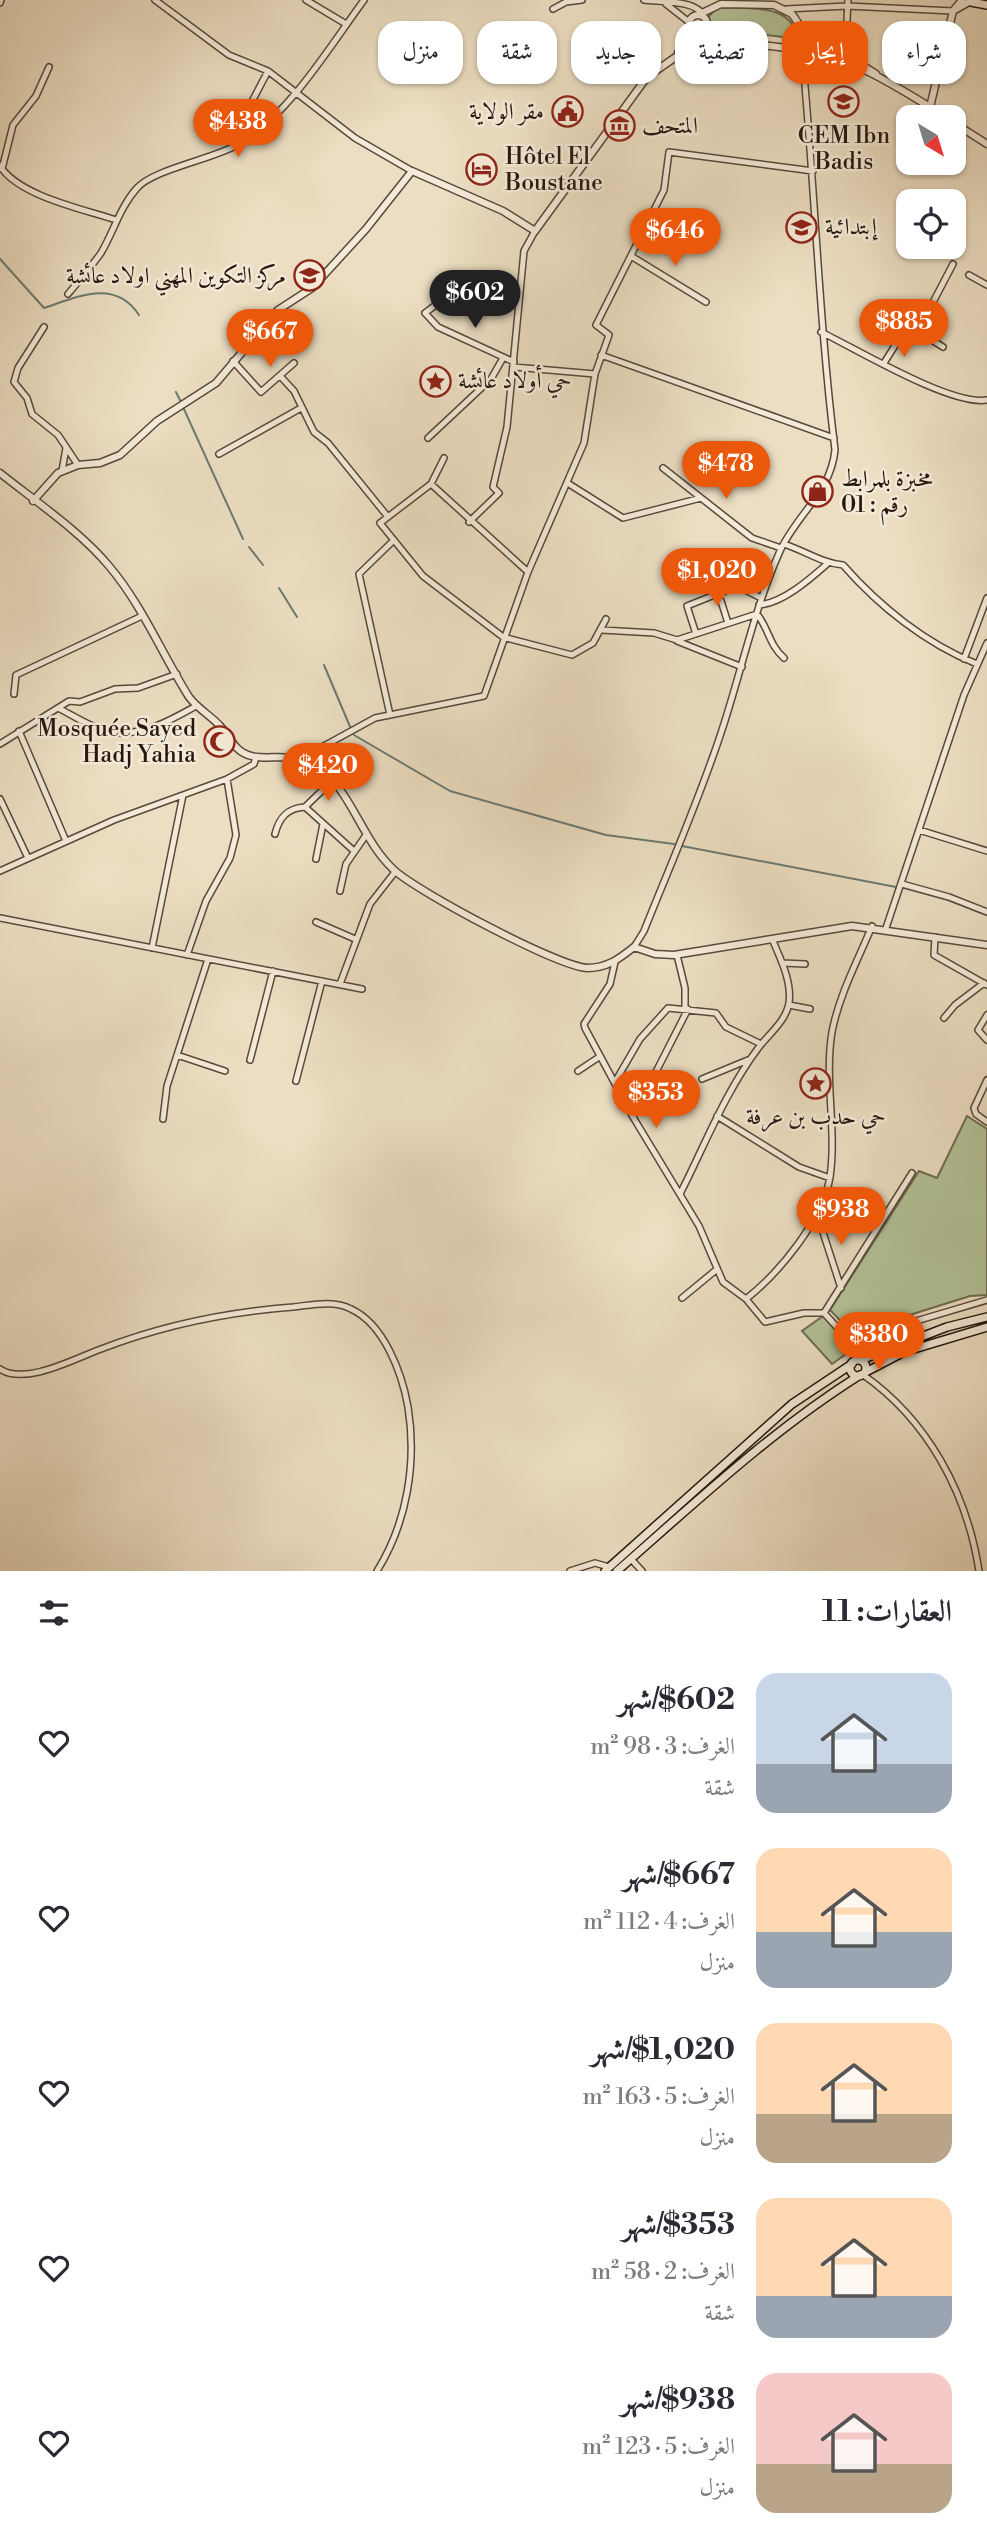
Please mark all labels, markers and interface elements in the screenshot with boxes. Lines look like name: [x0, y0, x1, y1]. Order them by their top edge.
chip: منزل: [378, 21, 463, 84]
chip: شقة: [477, 21, 557, 84]
chip: جديد: [571, 21, 661, 84]
chip: تصفية: [675, 21, 768, 84]
chip: إيجار: [782, 21, 868, 84]
chip: شراء: [882, 21, 966, 84]
school or university icon: CEM Ibn Badis: [827, 85, 861, 119]
public building icon: مقر الولاية: [550, 95, 584, 129]
place label: مقر الولاية: [469, 98, 544, 126]
pin: $438: [197, 100, 279, 159]
north arrow: [896, 105, 966, 175]
map controls: [896, 105, 966, 259]
text: $438: [209, 108, 267, 136]
museum icon: المتحف: [602, 109, 636, 143]
place label: المتحف: [642, 112, 698, 140]
place label: CEM Ibn Badis: [798, 122, 890, 176]
place label: Hôtel El Boustane: [504, 143, 603, 197]
hotel icon: Hôtel El Boustane: [465, 153, 499, 187]
button: locate: [896, 189, 966, 259]
pin: $646: [634, 208, 716, 268]
school or university icon: إبتدائية: [785, 210, 819, 244]
place label: إبتدائية: [825, 213, 879, 241]
text: $646: [646, 217, 704, 245]
school or university icon: مركز التكوين المهني اولاد عائشة: [292, 259, 326, 293]
place label: مركز التكوين المهني اولاد عائشة: [66, 262, 286, 296]
pin: $602: [434, 270, 516, 330]
text: $602: [446, 279, 504, 307]
pin: $885: [863, 300, 945, 359]
text: $885: [875, 308, 933, 336]
pin: $667: [229, 310, 311, 369]
text: $667: [242, 318, 298, 346]
place icon: حي أولاد عائشة: [418, 364, 452, 398]
place label: حي أولاد عائشة: [458, 364, 572, 399]
pin: $478: [685, 442, 767, 501]
text: $478: [698, 450, 754, 478]
place label: مخبزة بلمرابط رقم : 01: [841, 465, 933, 526]
shop icon: مخبزة بلمرابط رقم : 01: [801, 475, 835, 509]
pin: $1,020: [660, 548, 774, 608]
text: $1,020: [677, 557, 757, 585]
place label: Mosquée Sayed Hadj Yahia: [37, 715, 196, 769]
mosque icon: Mosquée Sayed Hadj Yahia: [202, 725, 236, 759]
pin: $420: [287, 744, 369, 803]
text: $420: [298, 752, 358, 780]
place icon: حي حدب بن عرفة: [799, 1066, 833, 1100]
pin: $353: [615, 1070, 697, 1130]
text: $353: [628, 1079, 684, 1107]
place label: حي حدب بن عرفة: [746, 1103, 886, 1135]
pin: $938: [800, 1188, 882, 1247]
text: $938: [813, 1196, 869, 1224]
pin: $380: [838, 1312, 920, 1372]
text: $380: [850, 1321, 908, 1349]
text: العقارات: 11: [822, 1593, 952, 1631]
icon: filters: [35, 1594, 73, 1632]
text: $602/شهر: [618, 1681, 735, 1719]
icon: home: [812, 1701, 896, 1785]
icon: heart: [35, 1724, 73, 1762]
text: الغرف: 3 · 98 m²: [590, 1733, 735, 1761]
text: شقة: [705, 1774, 735, 1802]
text: $667/شهر: [623, 1856, 735, 1894]
icon: home: [812, 1876, 896, 1960]
icon: heart: [35, 1899, 73, 1937]
text: الغرف: 4 · 112 m²: [583, 1908, 735, 1936]
text: منزل: [700, 1949, 735, 1977]
text: $1,020/شهر: [591, 2031, 735, 2069]
icon: home: [812, 2051, 896, 2135]
icon: heart: [35, 2074, 73, 2112]
text: الغرف: 5 · 163 m²: [582, 2083, 735, 2111]
text: منزل: [700, 2124, 735, 2152]
text: $353/شهر: [622, 2206, 735, 2244]
icon: home: [812, 2226, 896, 2310]
icon: heart: [35, 2249, 73, 2287]
text: الغرف: 2 · 58 m²: [591, 2258, 735, 2286]
text: شقة: [705, 2299, 735, 2327]
text: $938/شهر: [621, 2381, 735, 2419]
icon: home: [812, 2401, 896, 2485]
icon: heart: [35, 2424, 73, 2462]
text: الغرف: 5 · 123 m²: [582, 2433, 735, 2461]
text: منزل: [700, 2474, 735, 2502]

